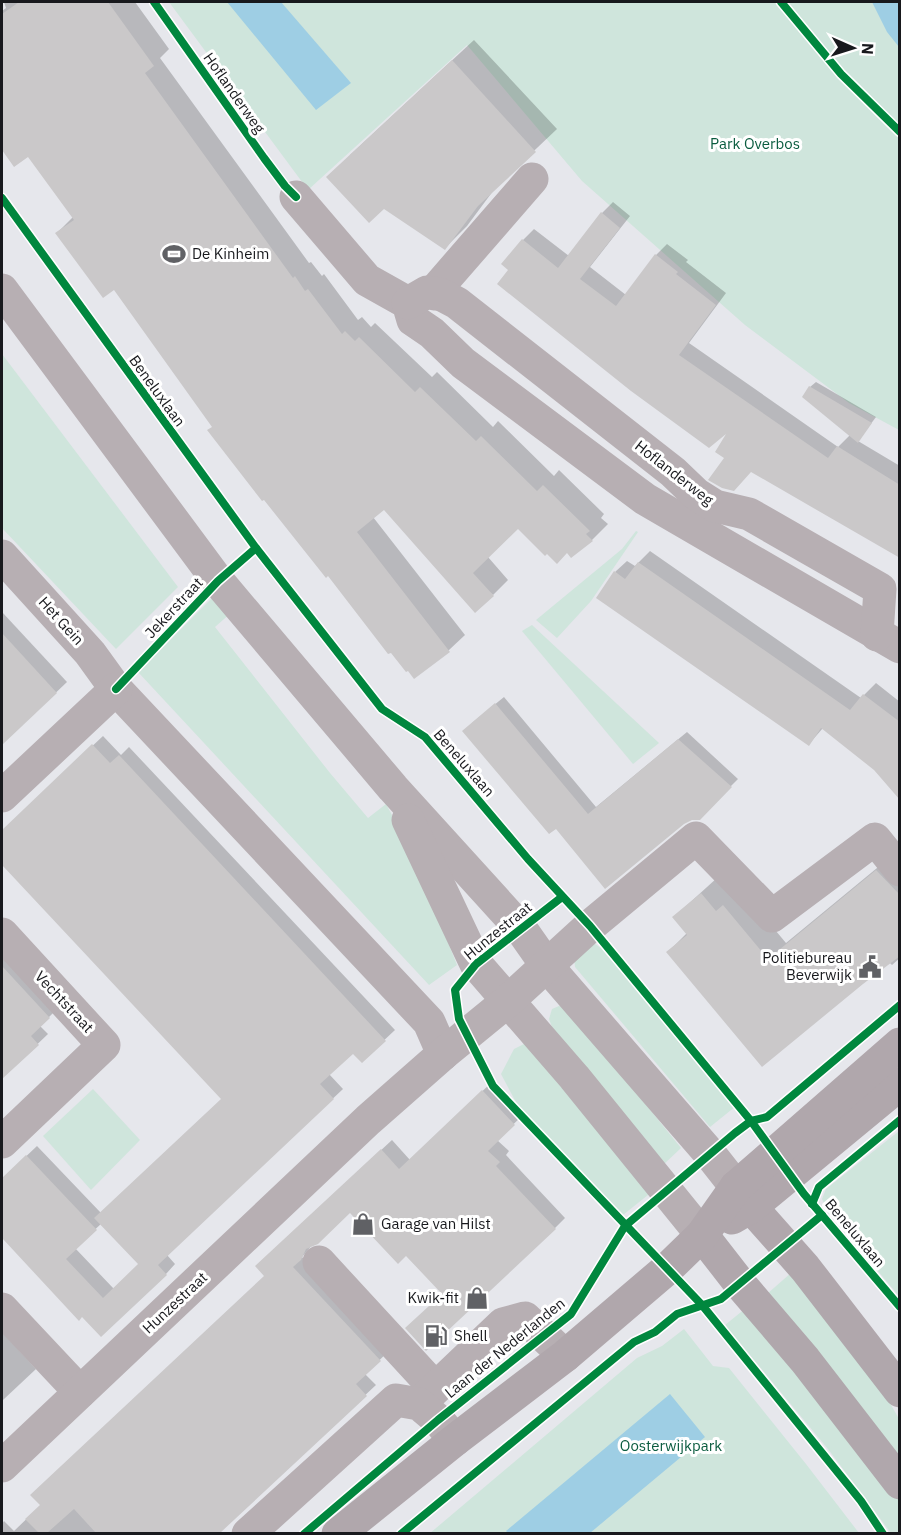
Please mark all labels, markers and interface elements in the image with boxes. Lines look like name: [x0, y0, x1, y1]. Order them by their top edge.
north arrow: [823, 18, 883, 78]
text: N: [858, 42, 878, 55]
street label: Hoflanderweg: [200, 49, 269, 137]
park label: Park Overbos: [710, 134, 800, 153]
sports icon: De Kinheim: [161, 241, 187, 267]
place label: De Kinheim: [192, 244, 269, 263]
street label: Beneluxlaan: [125, 351, 190, 430]
street label: Hoflanderweg: [631, 436, 717, 509]
street label: Jekerstraat: [141, 573, 207, 642]
street label: Het Gein: [35, 593, 88, 649]
street label: Beneluxlaan: [430, 725, 499, 800]
street label: Hunzestraat: [460, 897, 535, 964]
place label: Politiebureau Beverwijk: [762, 948, 852, 984]
public building icon: Politiebureau Beverwijk: [857, 954, 883, 980]
street label: Vechtstraat: [31, 967, 98, 1036]
street label: Beneluxlaan: [821, 1195, 890, 1271]
shop icon: Garage van Hilst: [350, 1211, 376, 1237]
place label: Garage van Hilst: [381, 1214, 491, 1233]
street label: Hunzestraat: [138, 1268, 211, 1338]
shop icon: Kwik-fit: [464, 1285, 490, 1311]
place label: Kwik-fit: [407, 1288, 459, 1307]
street label: Laan der Nederlanden: [441, 1293, 569, 1402]
fuel station icon: Shell: [423, 1323, 449, 1349]
place label: Shell: [454, 1326, 488, 1345]
park label: Oosterwijkpark: [620, 1436, 722, 1455]

